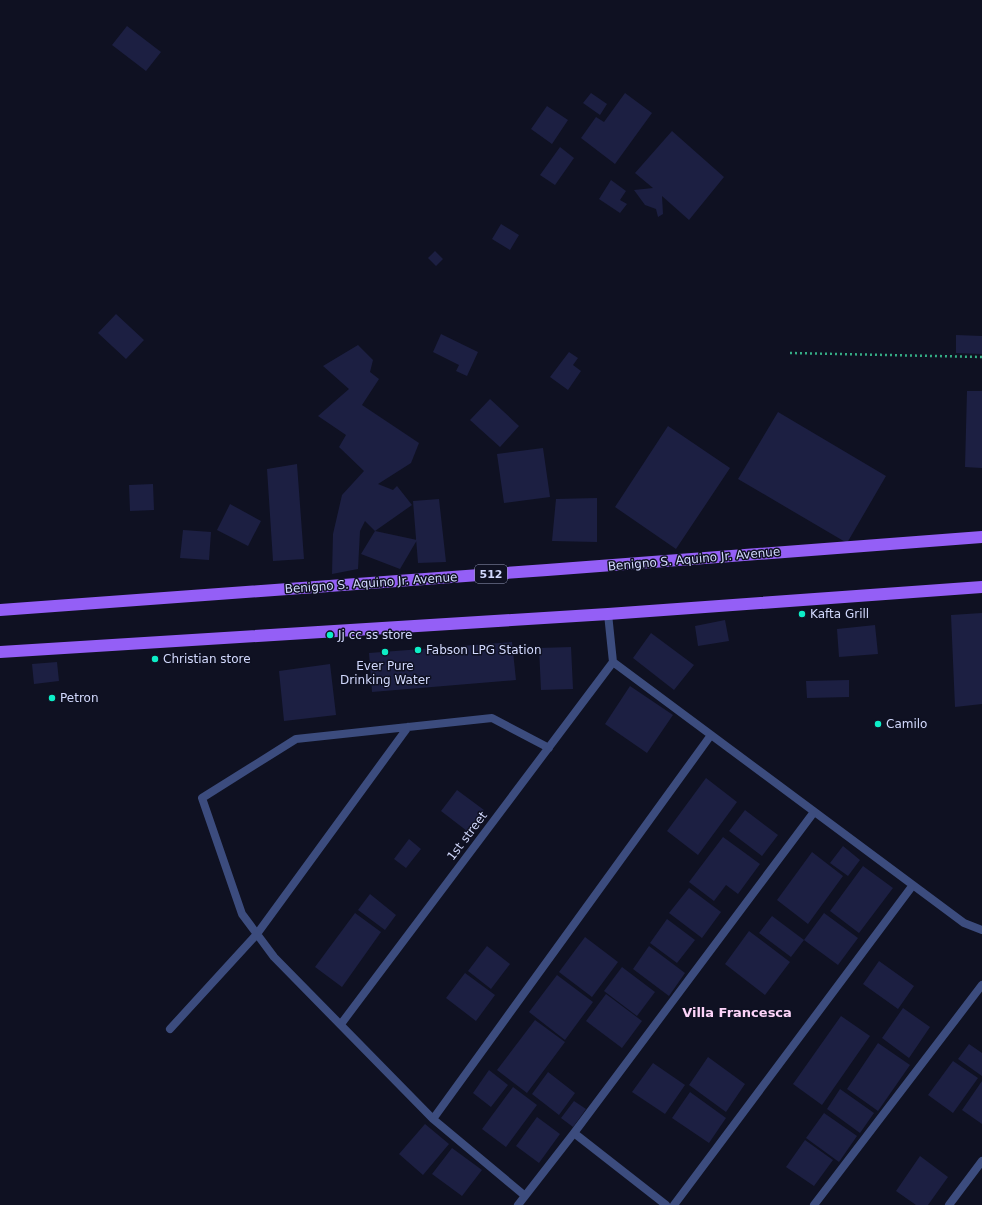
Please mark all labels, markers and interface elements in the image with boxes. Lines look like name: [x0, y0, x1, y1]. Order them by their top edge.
street label: Benigno S. Aquino Jr. Avenue: [607, 544, 781, 574]
road number: 512: [475, 565, 507, 583]
street label: Benigno S. Aquino Jr. Avenue: [284, 570, 458, 596]
place label: Kafta Grill: [810, 607, 869, 621]
marker: Kafta Grill: [797, 609, 807, 619]
place label: Jj cc ss store: [337, 628, 412, 642]
marker: Jj cc ss store: [325, 630, 335, 640]
place label: Fabson LPG Station: [426, 643, 541, 657]
marker: Fabson LPG Station: [413, 645, 423, 655]
marker: Ever Pure Drinking Water: [380, 647, 390, 657]
place label: Christian store: [163, 652, 251, 666]
marker: Christian store: [150, 654, 160, 664]
place label: Ever Pure Drinking Water: [340, 659, 430, 687]
place label: Petron: [60, 691, 99, 705]
marker: Petron: [47, 693, 57, 703]
place label: Camilo: [886, 717, 927, 731]
marker: Camilo: [873, 719, 883, 729]
street label: 1st street: [444, 809, 490, 863]
district label: Villa Francesca: [682, 1005, 792, 1020]

